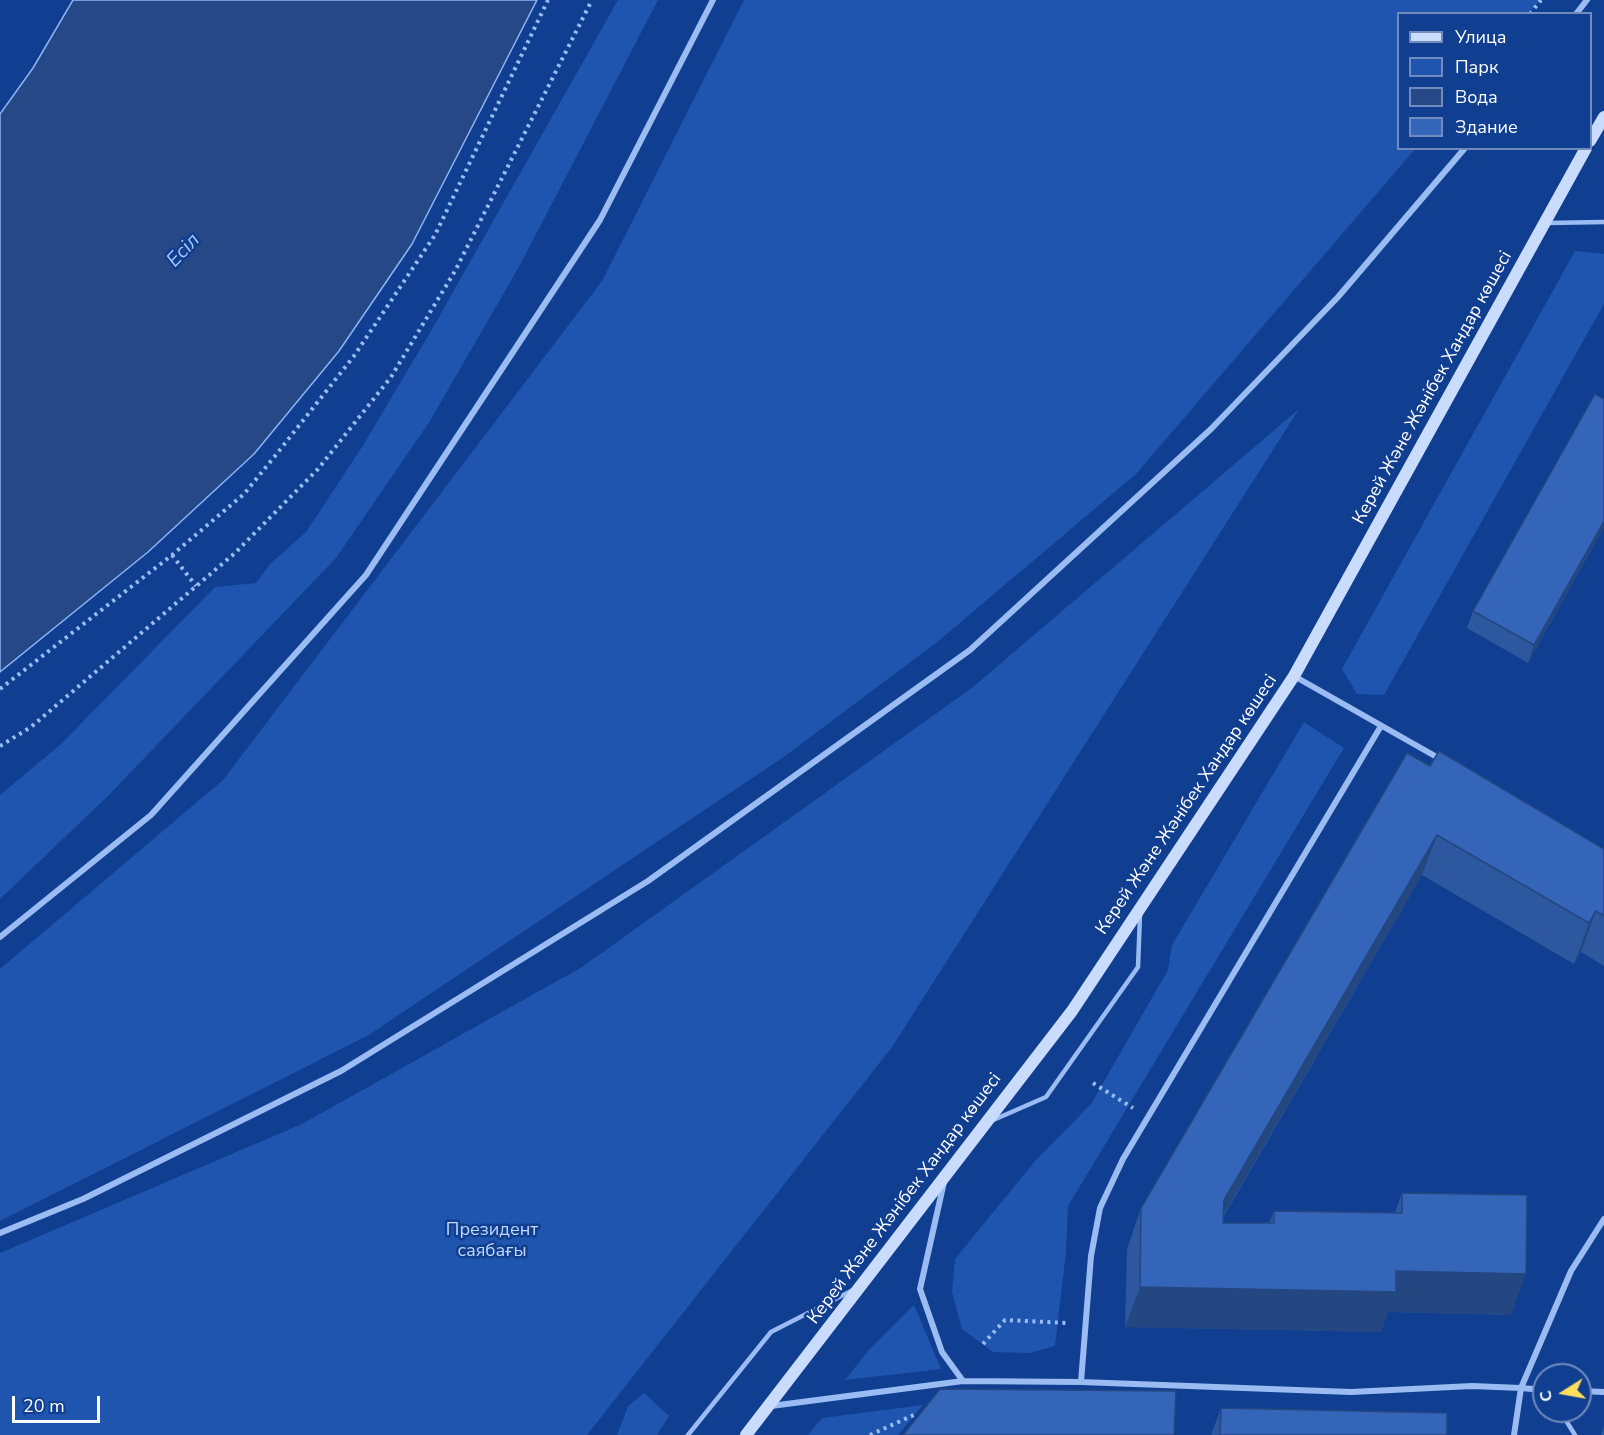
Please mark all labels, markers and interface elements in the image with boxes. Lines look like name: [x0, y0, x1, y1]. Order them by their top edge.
legend: [1397, 12, 1592, 150]
text: Улица: [1455, 25, 1506, 49]
text: Парк: [1455, 55, 1498, 79]
text: Вода: [1455, 85, 1498, 109]
text: Здание: [1455, 115, 1518, 139]
water label: Есіл: [162, 229, 206, 273]
street label: Керей Және Жәнібек Хандар көшесі: [1349, 248, 1517, 528]
street label: Керей Және Жәнібек Хандар көшесі: [1092, 671, 1282, 939]
street label: Керей Және Жәнібек Хандар көшесі: [803, 1069, 1007, 1329]
park label: Президент саябағы: [446, 1220, 538, 1262]
north arrow: [1532, 1363, 1592, 1423]
scale bar: [15, 1384, 104, 1422]
text: С: [1534, 1389, 1558, 1403]
text: 20 m: [23, 1394, 65, 1418]

